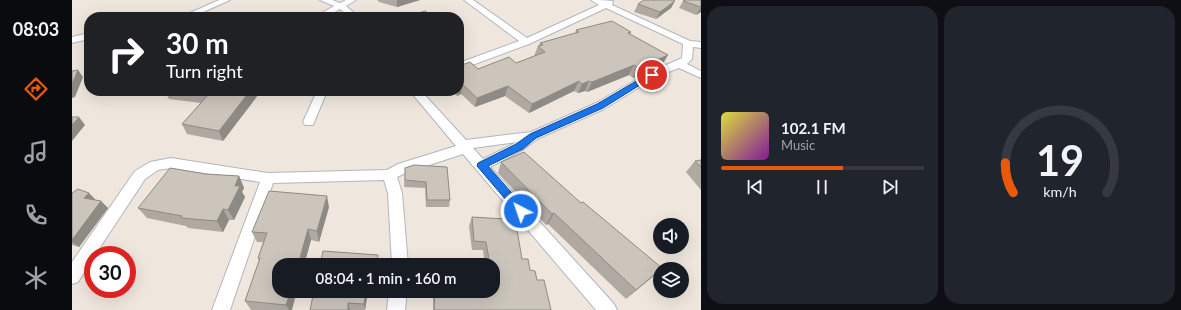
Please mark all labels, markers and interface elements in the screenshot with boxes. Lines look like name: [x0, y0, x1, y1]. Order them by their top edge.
text: 08:03: [13, 18, 59, 40]
text: 30 m: [166, 26, 229, 60]
icon: right: [100, 28, 152, 80]
pin: [635, 58, 669, 92]
text: Turn right: [166, 60, 243, 82]
icon: arrive: [641, 64, 663, 86]
icon: directions: [22, 75, 50, 103]
text: 102.1 FM: [781, 119, 846, 137]
text: 19: [1035, 135, 1084, 185]
text: Music: [781, 137, 815, 153]
icon: music: [22, 138, 50, 166]
icon: previous: [744, 176, 766, 198]
icon: pause: [811, 176, 833, 198]
icon: next: [879, 176, 901, 198]
text: km/h: [1043, 183, 1076, 200]
position arrow: [500, 190, 542, 232]
icon: phone: [22, 201, 50, 229]
map controls: [653, 218, 689, 298]
button: sound: [653, 218, 689, 254]
speed limit sign: 30: [84, 246, 136, 298]
button: layers: [653, 262, 689, 298]
icon: climate: [22, 264, 50, 292]
text: 08:04 · 1 min · 160 m: [316, 269, 456, 287]

